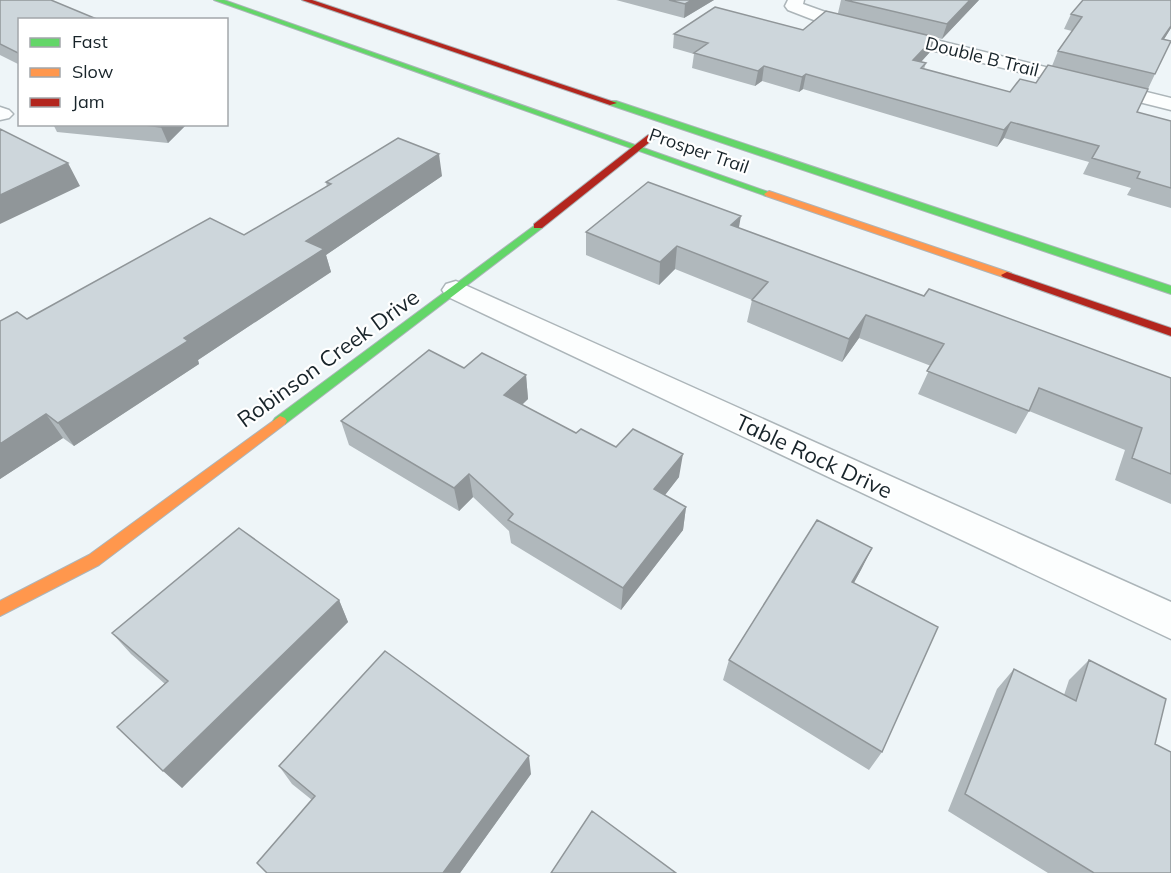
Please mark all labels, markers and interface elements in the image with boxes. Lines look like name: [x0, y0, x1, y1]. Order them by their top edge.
legend: [18, 18, 228, 126]
text: Fast: [72, 30, 108, 53]
street label: Double B Trail: [923, 31, 1041, 82]
text: Slow: [72, 60, 114, 83]
text: Jam: [72, 90, 105, 113]
street label: Prosper Trail: [646, 123, 752, 178]
street label: Robinson Creek Drive: [232, 283, 424, 433]
street label: Table Rock Drive: [731, 407, 897, 505]

